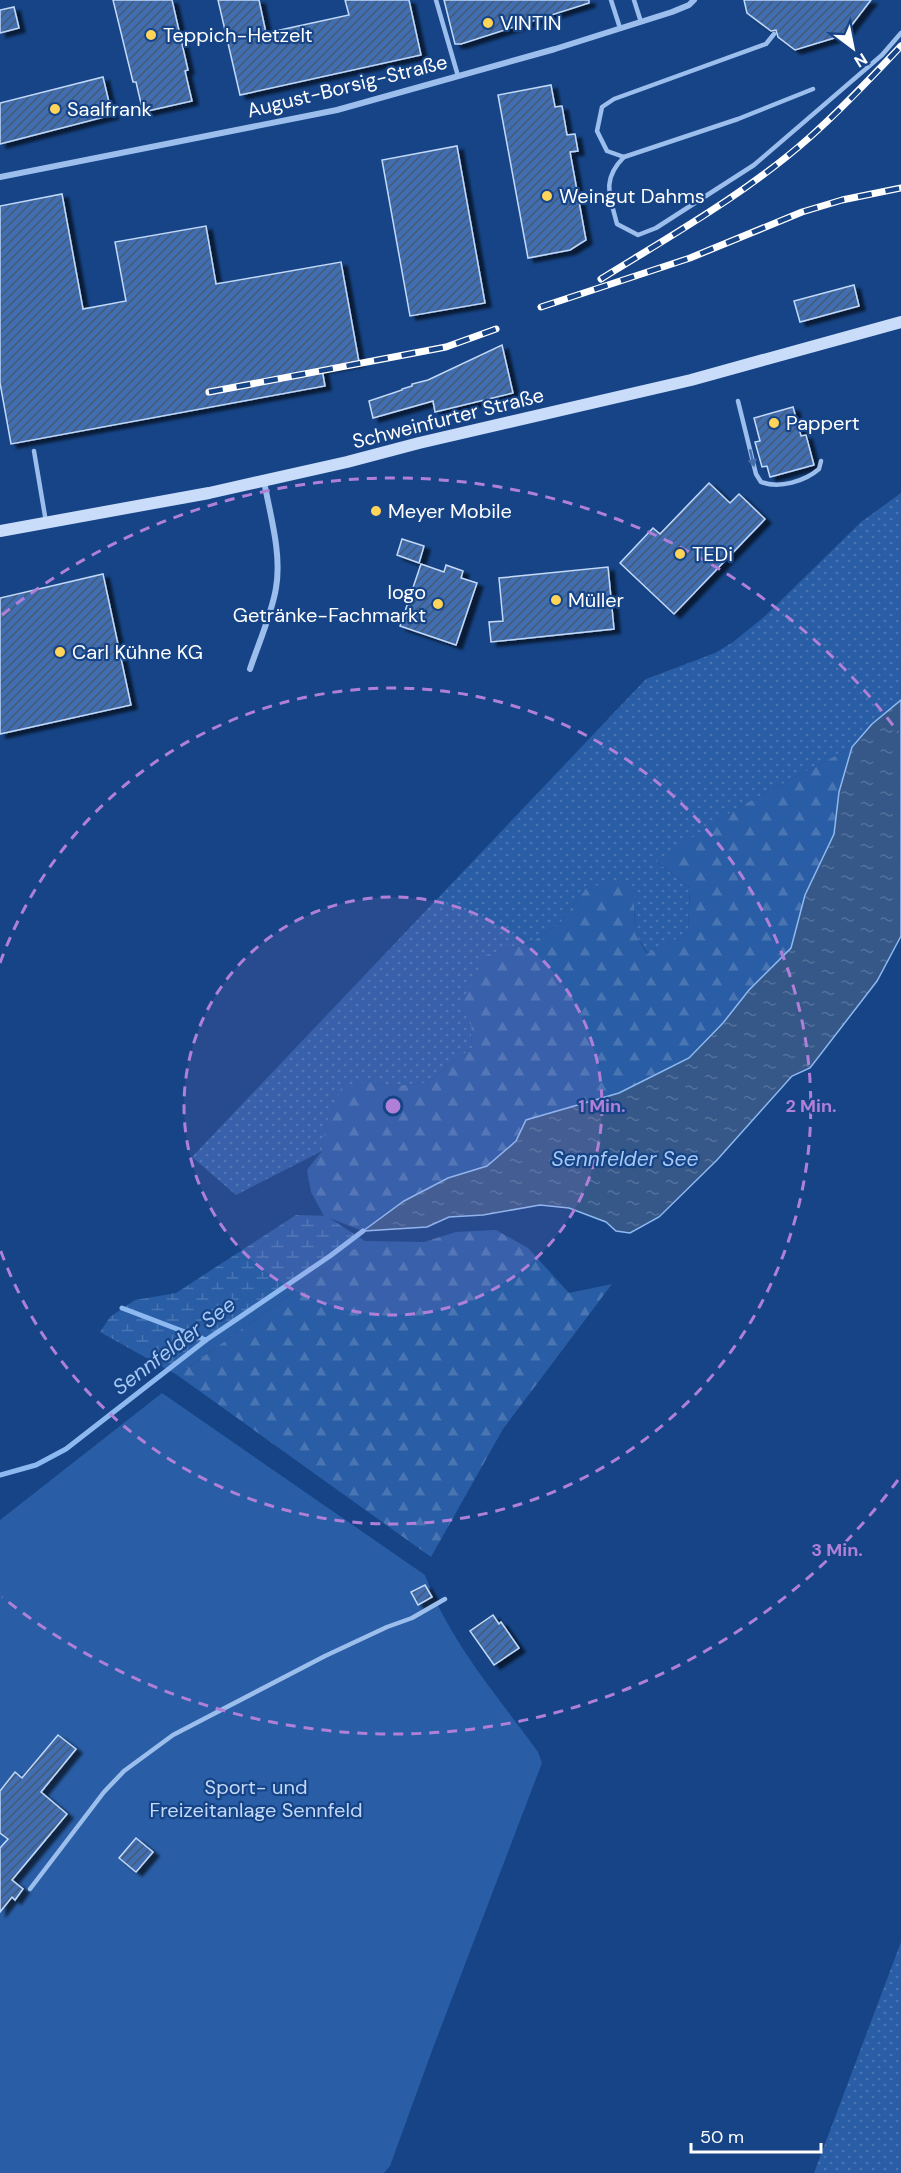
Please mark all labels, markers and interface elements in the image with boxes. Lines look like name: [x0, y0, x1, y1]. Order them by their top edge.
place label: VINTIN: [500, 10, 562, 36]
marker: VINTIN: [481, 16, 495, 30]
north arrow: [823, 18, 883, 78]
place label: Teppich-Hetzelt: [163, 22, 313, 48]
marker: Teppich-Hetzelt: [144, 28, 158, 42]
text: N: [850, 48, 871, 72]
street label: August-Borsig-Straße: [244, 49, 450, 123]
place label: Saalfrank: [67, 96, 151, 122]
marker: Saalfrank: [48, 102, 62, 116]
place label: Weingut Dahms: [559, 183, 705, 209]
marker: Weingut Dahms: [540, 189, 554, 203]
street label: Schweinfurter Straße: [350, 382, 546, 454]
place label: Pappert: [786, 410, 860, 436]
marker: Pappert: [767, 416, 781, 430]
one-way arrow: [748, 449, 757, 468]
place label: Meyer Mobile: [388, 498, 512, 524]
marker: Meyer Mobile: [369, 504, 383, 518]
place label: TEDi: [692, 541, 733, 567]
marker: TEDi: [673, 547, 687, 561]
place label: logo Getränke-Fachmarkt: [233, 579, 426, 628]
place label: Müller: [568, 587, 624, 613]
marker: Müller: [549, 593, 563, 607]
marker: logo Getränke-Fachmarkt: [431, 597, 445, 611]
place label: Carl Kühne KG: [72, 639, 203, 665]
marker: Carl Kühne KG: [53, 645, 67, 659]
text: 1 Min.: [578, 1094, 626, 1118]
text: 2 Min.: [785, 1094, 837, 1118]
centre of rings: [383, 1096, 403, 1116]
water label: Sennfelder See: [551, 1145, 699, 1173]
water label: Sennfelder See: [107, 1291, 241, 1401]
text: 3 Min.: [811, 1538, 863, 1562]
park label: Sport- und Freizeitanlage Sennfeld: [150, 1774, 362, 1823]
scale bar: [691, 2116, 822, 2154]
text: 50 m: [700, 2125, 744, 2149]

